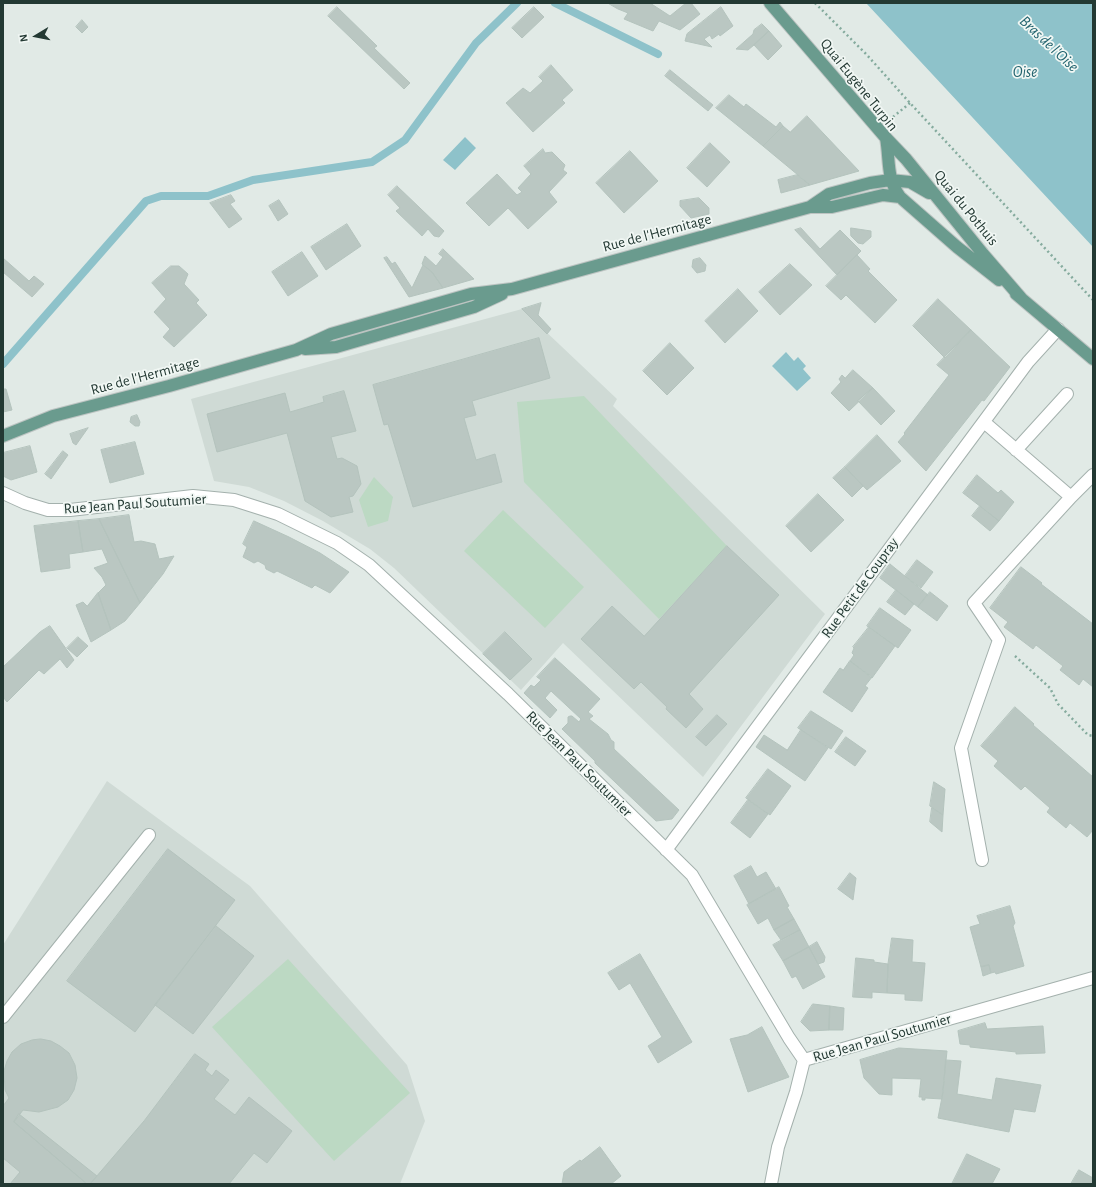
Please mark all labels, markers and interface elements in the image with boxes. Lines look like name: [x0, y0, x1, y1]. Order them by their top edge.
water label: Bras de l'Oise: [1015, 12, 1083, 76]
north arrow: [16, 16, 56, 56]
text: N: [18, 33, 30, 43]
street label: Quai Eugène Turpin: [816, 35, 902, 135]
water label: Oise: [1013, 62, 1037, 82]
street label: Quai du Pothuis: [930, 167, 1002, 249]
street label: Rue de l'Hermitage: [601, 210, 713, 256]
street label: Rue de l'Hermitage: [89, 353, 201, 399]
street label: Rue Jean Paul Soutumier: [63, 490, 207, 518]
street label: Rue Petit de Coupray: [818, 534, 902, 642]
street label: Rue Jean Paul Soutumier: [522, 707, 636, 821]
street label: Rue Jean Paul Soutumier: [811, 1010, 953, 1066]

